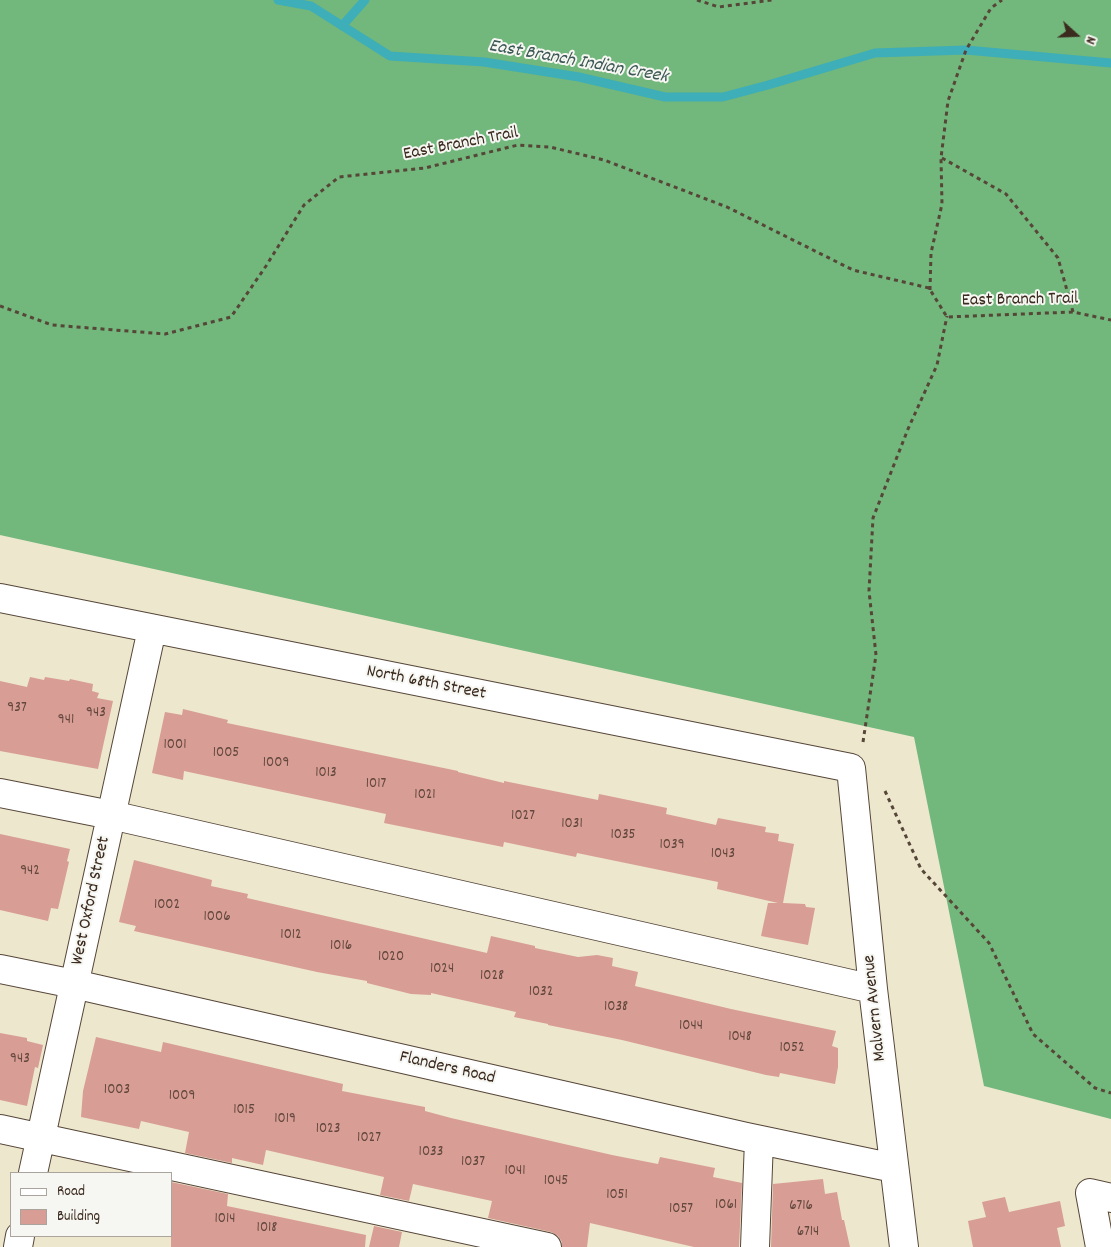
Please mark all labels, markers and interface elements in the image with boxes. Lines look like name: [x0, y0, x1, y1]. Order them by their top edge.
north arrow: [1051, 10, 1101, 60]
text: N: [1080, 33, 1101, 47]
water label: East Branch Indian Creek: [487, 36, 669, 90]
street label: East Branch Trail: [402, 123, 520, 167]
street label: East Branch Trail: [962, 289, 1078, 313]
street label: North 68th Street: [364, 662, 488, 706]
house number: 937: [7, 700, 27, 718]
house number: 943: [86, 705, 106, 723]
house number: 941: [58, 712, 74, 730]
house number: 1001: [164, 737, 186, 755]
house number: 1005: [213, 745, 239, 763]
house number: 1009: [263, 755, 289, 773]
house number: 1013: [315, 765, 337, 783]
house number: 1017: [366, 776, 386, 794]
house number: 1021: [414, 787, 436, 805]
house number: 1027: [511, 808, 535, 826]
house number: 1031: [561, 816, 583, 834]
house number: 1035: [610, 827, 636, 845]
street label: West Oxford Street: [68, 835, 116, 967]
house number: 1039: [660, 837, 684, 855]
house number: 1043: [711, 846, 735, 864]
house number: 942: [20, 863, 40, 881]
house number: 1002: [154, 897, 180, 915]
house number: 1006: [204, 909, 230, 927]
house number: 1012: [280, 927, 302, 945]
house number: 1016: [330, 938, 352, 956]
house number: 1020: [378, 949, 404, 967]
street label: Malvern Avenue: [860, 954, 892, 1062]
house number: 1024: [430, 961, 454, 979]
house number: 1028: [480, 968, 504, 986]
house number: 1032: [529, 984, 553, 1002]
house number: 1038: [604, 999, 628, 1017]
house number: 1044: [679, 1018, 703, 1036]
house number: 1048: [728, 1029, 752, 1047]
house number: 1052: [780, 1040, 804, 1058]
street label: Flanders Road: [397, 1048, 497, 1090]
house number: 943: [10, 1051, 30, 1069]
house number: 1003: [104, 1082, 130, 1100]
house number: 1009: [169, 1088, 195, 1106]
house number: 1015: [233, 1102, 255, 1120]
house number: 1019: [274, 1111, 296, 1129]
house number: 1023: [316, 1121, 340, 1139]
house number: 1027: [357, 1130, 381, 1148]
house number: 1033: [419, 1144, 443, 1162]
house number: 1037: [461, 1154, 485, 1172]
house number: 1041: [505, 1163, 525, 1181]
legend: [10, 1172, 172, 1237]
house number: 1045: [544, 1173, 568, 1191]
text: Road: [57, 1181, 85, 1203]
house number: 1051: [606, 1187, 628, 1205]
house number: 1061: [715, 1197, 737, 1215]
house number: 6716: [789, 1198, 813, 1216]
house number: 1057: [669, 1201, 693, 1219]
text: Building: [57, 1206, 100, 1228]
house number: 1014: [215, 1211, 235, 1229]
house number: 1018: [257, 1220, 277, 1238]
house number: 6714: [797, 1224, 819, 1242]

